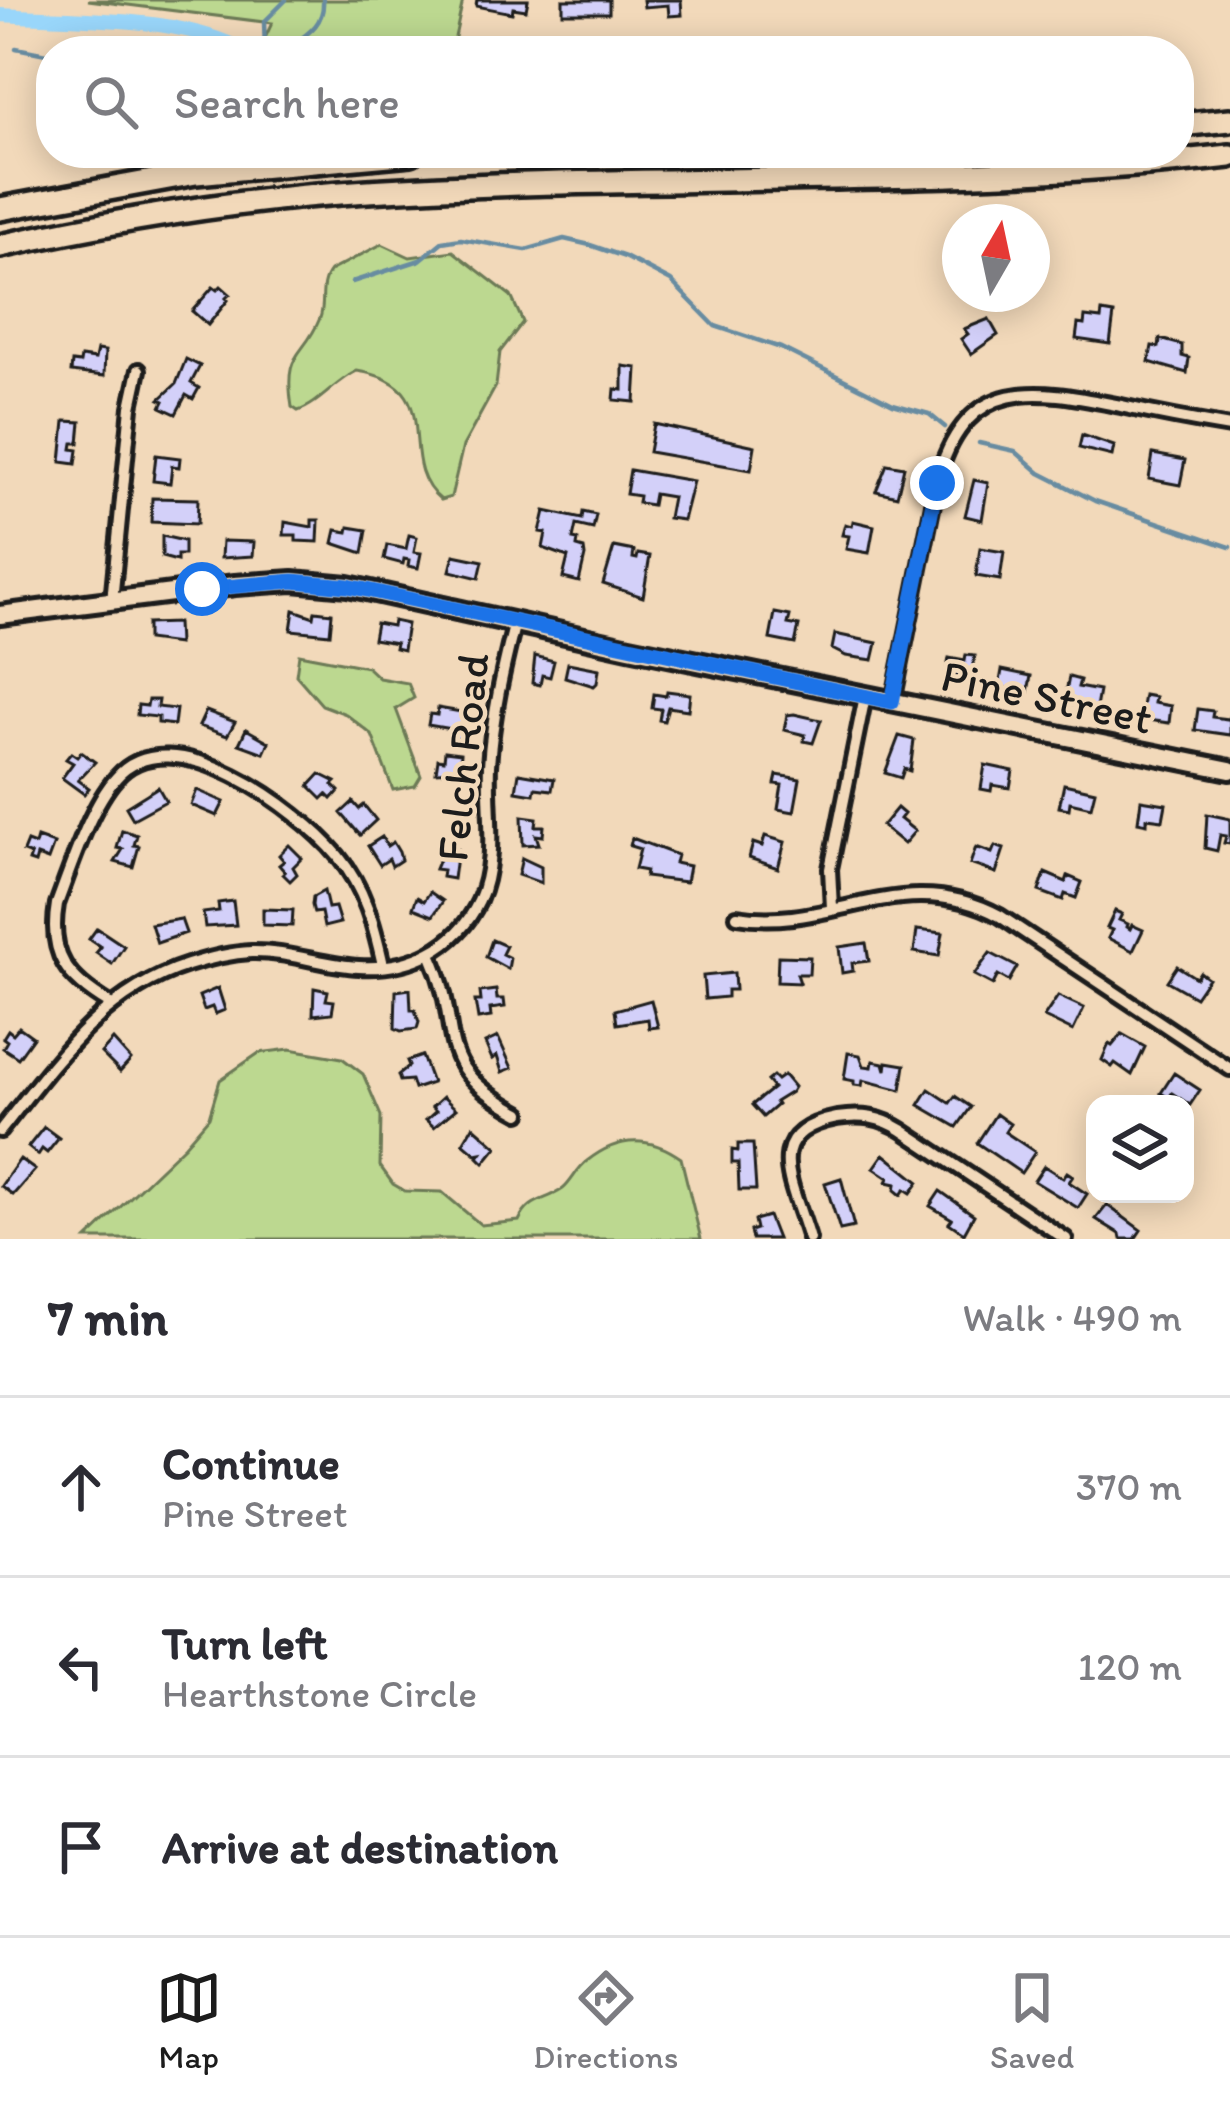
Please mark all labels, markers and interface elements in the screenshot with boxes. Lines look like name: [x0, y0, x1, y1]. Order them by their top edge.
search box: [36, 36, 1194, 168]
icon: search: [78, 69, 144, 135]
text: Search here: [174, 75, 400, 129]
north arrow: [942, 204, 1050, 312]
route end: [910, 456, 964, 510]
route start: [175, 562, 229, 616]
street label: Pine Street: [937, 647, 1157, 745]
street label: Felch Road: [424, 650, 500, 864]
map controls: [1086, 1095, 1194, 1203]
button: layers: [1086, 1095, 1194, 1203]
text: 7 min: [48, 1287, 168, 1348]
text: Walk · 490 m: [962, 1294, 1182, 1341]
text: Continue: [162, 1436, 340, 1490]
icon: ahead: [48, 1454, 114, 1520]
text: 370 m: [1076, 1463, 1182, 1510]
text: Pine Street: [162, 1490, 348, 1537]
text: Turn left: [162, 1616, 328, 1670]
icon: left: [48, 1634, 114, 1700]
text: 120 m: [1078, 1643, 1182, 1690]
text: Hearthstone Circle: [162, 1670, 477, 1717]
icon: arrive: [48, 1814, 114, 1880]
text: Arrive at destination: [162, 1820, 558, 1874]
tab: Map: [156, 1965, 222, 2076]
tab: Directions: [533, 1965, 678, 2076]
tab: Saved: [990, 1965, 1074, 2076]

